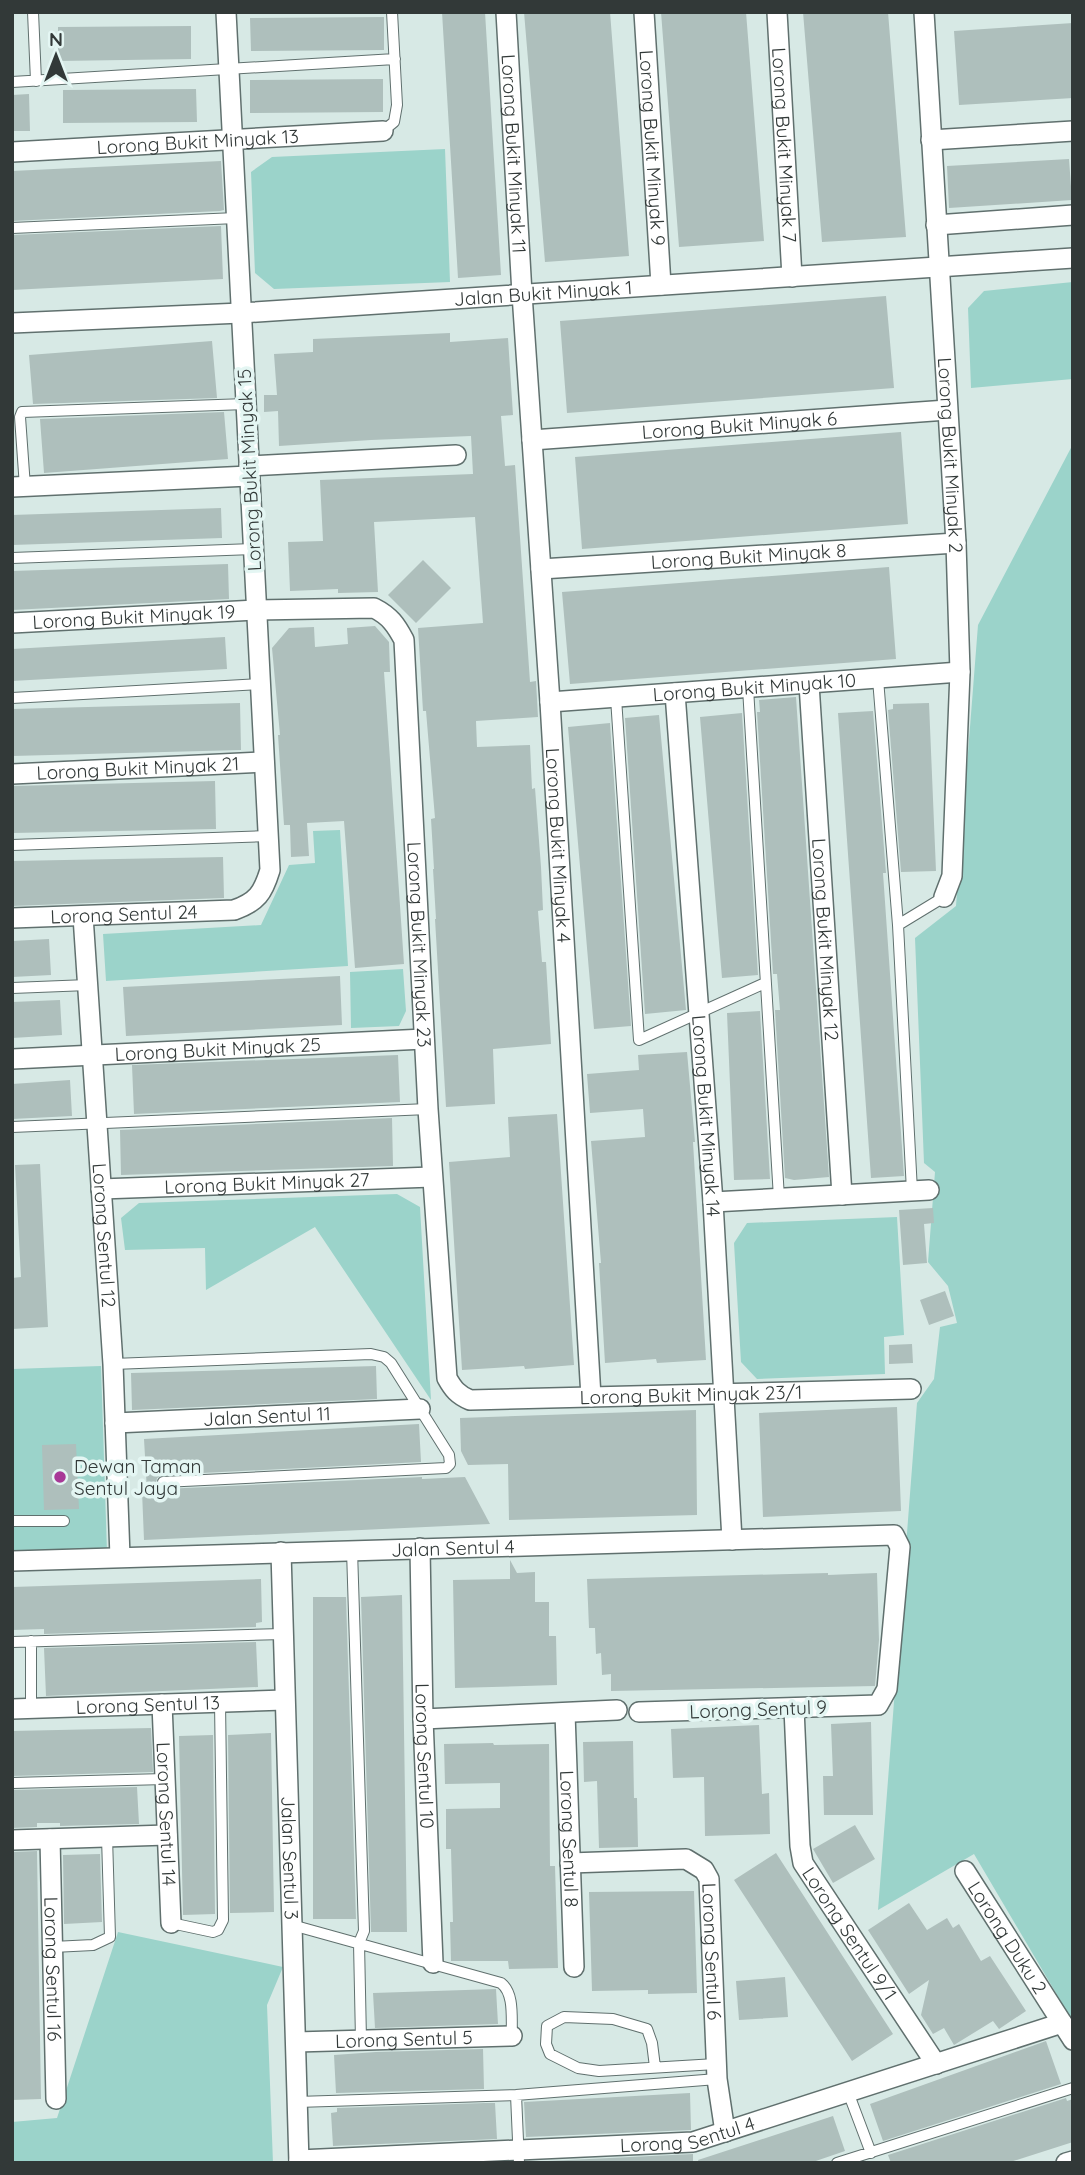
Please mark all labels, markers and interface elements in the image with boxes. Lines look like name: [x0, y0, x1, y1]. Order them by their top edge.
north arrow: [21, 21, 91, 91]
text: N: [49, 27, 63, 51]
street label: Lorong Bukit Minyak 7: [767, 47, 802, 243]
street label: Lorong Bukit Minyak 9: [634, 49, 671, 246]
street label: Lorong Bukit Minyak 11: [496, 53, 532, 254]
street label: Lorong Bukit Minyak 13: [96, 124, 299, 159]
street label: Jalan Bukit Minyak 1: [453, 275, 633, 311]
street label: Lorong Bukit Minyak 2: [933, 357, 968, 553]
street label: Lorong Bukit Minyak 15: [232, 368, 266, 572]
street label: Lorong Bukit Minyak 6: [641, 406, 838, 444]
street label: Lorong Bukit Minyak 8: [650, 538, 847, 574]
street label: Lorong Bukit Minyak 19: [32, 599, 236, 634]
street label: Lorong Bukit Minyak 10: [652, 668, 857, 706]
street label: Lorong Bukit Minyak 4: [541, 747, 576, 944]
street label: Lorong Bukit Minyak 21: [36, 751, 240, 785]
street label: Lorong Bukit Minyak 12: [807, 837, 844, 1042]
street label: Lorong Bukit Minyak 23: [402, 841, 437, 1048]
street label: Lorong Sentul 24: [50, 899, 198, 929]
street label: Lorong Bukit Minyak 14: [687, 1014, 726, 1217]
street label: Lorong Bukit Minyak 25: [114, 1032, 321, 1066]
street label: Lorong Sentul 12: [88, 1162, 121, 1308]
street label: Lorong Bukit Minyak 27: [164, 1167, 370, 1199]
street label: Lorong Bukit Minyak 23/1: [579, 1380, 803, 1409]
street label: Jalan Sentul 11: [202, 1401, 331, 1431]
place label: Dewan Taman Sentul Jaya: [74, 1454, 202, 1500]
marker: Dewan Taman Sentul Jaya: [52, 1469, 68, 1485]
street label: Jalan Sentul 4: [391, 1534, 515, 1562]
street label: Lorong Sentul 10: [410, 1683, 439, 1829]
street label: Lorong Sentul 13: [75, 1690, 220, 1719]
street label: Lorong Sentul 9: [689, 1695, 827, 1723]
street label: Lorong Sentul 14: [152, 1741, 181, 1886]
street label: Lorong Sentul 8: [555, 1770, 584, 1908]
street label: Jalan Sentul 3: [276, 1796, 304, 1920]
street label: Lorong Sentul 9/1: [797, 1862, 902, 2005]
street label: Lorong Duku 2: [963, 1877, 1052, 1998]
street label: Lorong Sentul 6: [697, 1882, 727, 2021]
street label: Lorong Sentul 16: [39, 1896, 67, 2041]
street label: Lorong Sentul 5: [335, 2025, 473, 2053]
street label: Lorong Sentul 4: [619, 2111, 758, 2157]

